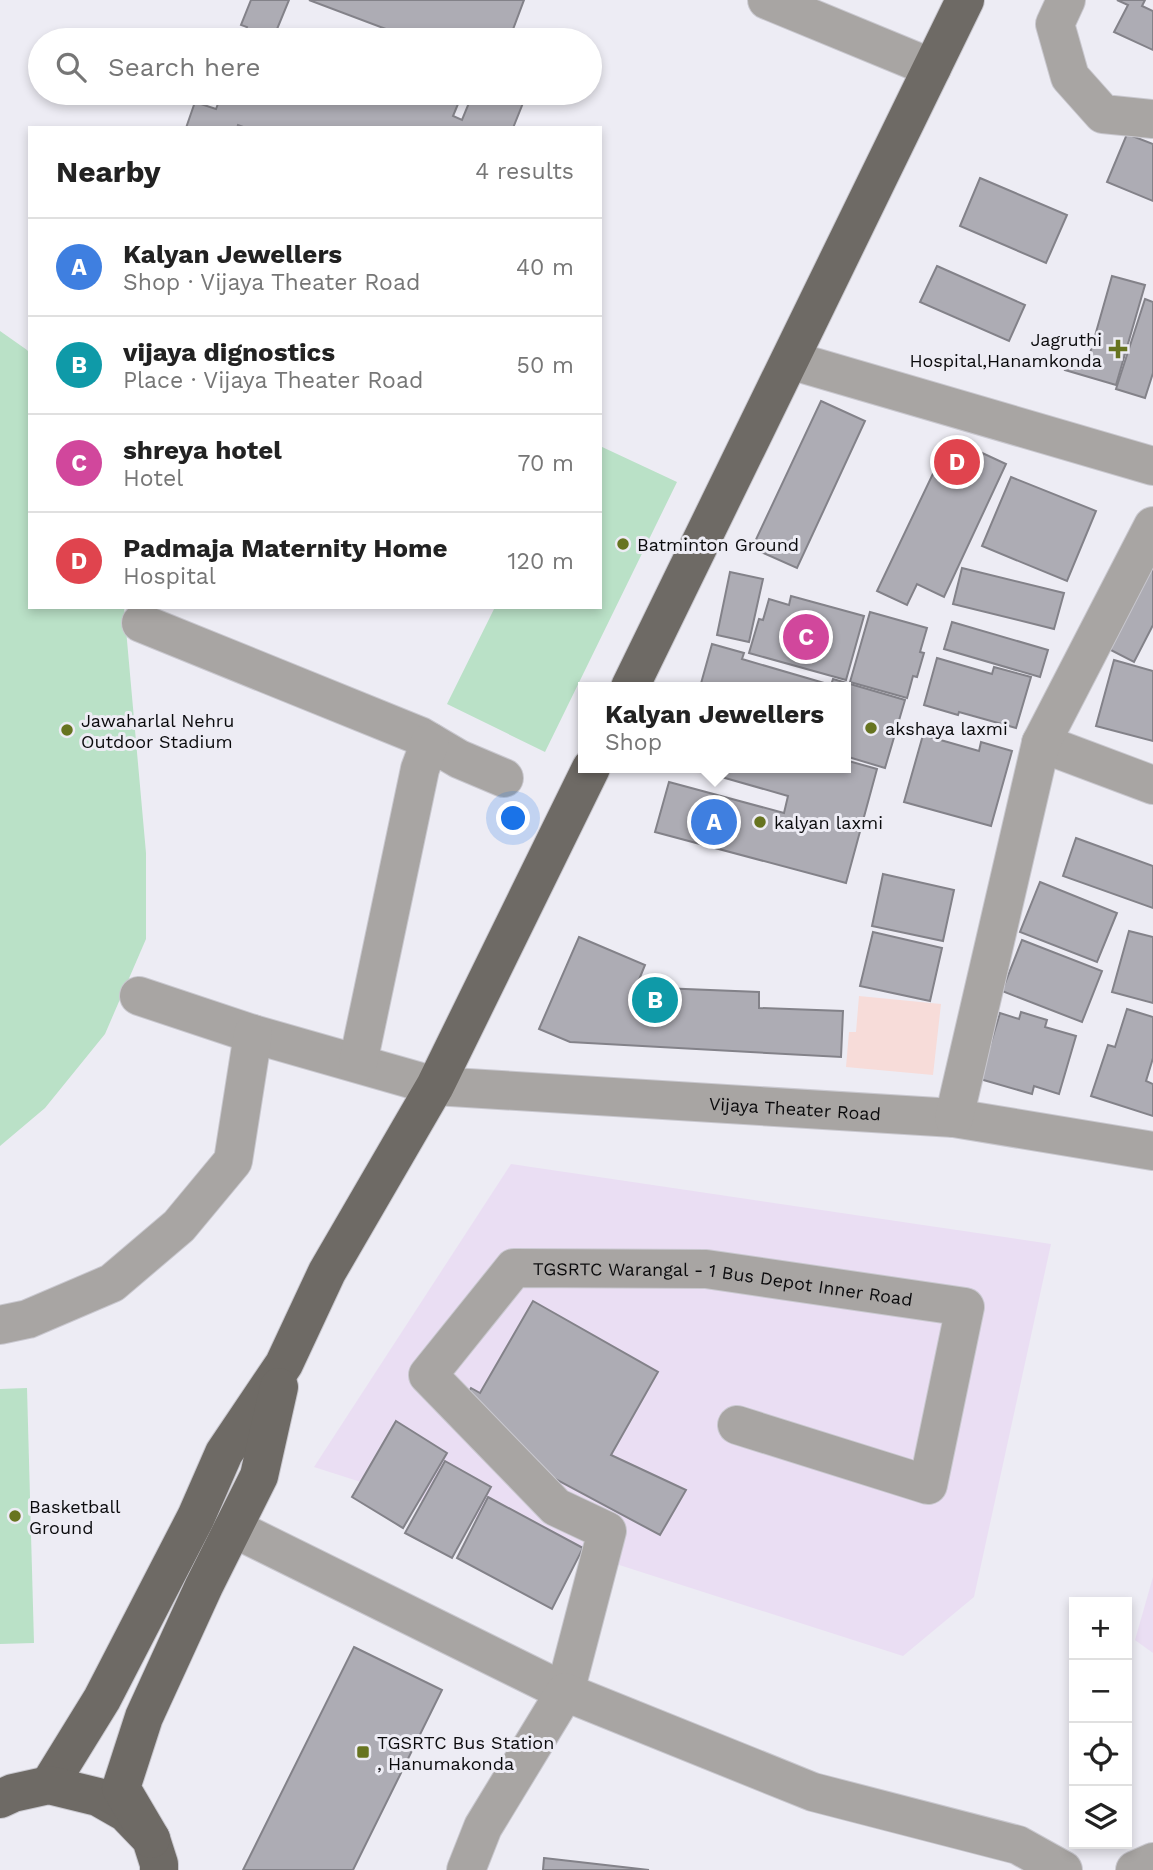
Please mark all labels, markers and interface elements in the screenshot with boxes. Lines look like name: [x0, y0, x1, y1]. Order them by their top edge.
search box: [28, 28, 602, 105]
icon: search: [52, 48, 90, 86]
text: Search here: [108, 52, 260, 82]
text: Nearby: [56, 154, 161, 189]
text: 4 results: [475, 158, 574, 185]
text: Kalyan Jewellers: [123, 239, 342, 269]
text: A: [71, 254, 87, 281]
text: 40 m: [516, 254, 574, 281]
text: Shop · Vijaya Theater Road: [123, 269, 420, 296]
place label: Jagruthi Hospital,Hanamkonda: [909, 329, 1102, 371]
text: vijaya dignostics: [123, 337, 335, 367]
marker: Jagruthi Hospital,Hanamkonda: [1108, 339, 1128, 359]
text: B: [71, 352, 87, 379]
text: 50 m: [517, 352, 574, 379]
text: Place · Vijaya Theater Road: [123, 367, 423, 394]
text: shreya hotel: [123, 435, 282, 465]
pin: D: [934, 436, 980, 488]
text: C: [71, 450, 87, 477]
text: 70 m: [517, 450, 574, 477]
text: Hotel: [123, 465, 183, 492]
text: Padmaja Maternity Home: [123, 533, 448, 563]
place label: Batminton Ground: [637, 534, 799, 555]
marker: Batminton Ground: [615, 536, 631, 552]
text: D: [71, 548, 87, 575]
text: 120 m: [508, 548, 574, 575]
text: Hospital: [123, 563, 216, 590]
pin: C: [783, 611, 829, 663]
popup: [578, 682, 851, 773]
text: Kalyan Jewellers: [605, 699, 824, 729]
place label: Jawaharlal Nehru Outdoor Stadium: [81, 710, 234, 752]
place label: akshaya laxmi: [885, 718, 1008, 739]
marker: akshaya laxmi: [863, 720, 879, 736]
marker: Jawaharlal Nehru Outdoor Stadium: [59, 722, 75, 738]
text: Shop: [605, 729, 662, 756]
pin: A: [691, 796, 737, 848]
your location: [496, 801, 530, 835]
place label: kalyan laxmi: [774, 812, 883, 833]
marker: kalyan laxmi: [752, 814, 768, 830]
pin: B: [632, 974, 678, 1026]
street label: Vijaya Theater Road: [708, 1092, 882, 1124]
street label: TGSRTC Warangal - 1 Bus Depot Inner Road: [533, 1258, 914, 1310]
place label: Basketball Ground: [29, 1496, 121, 1538]
marker: Basketball Ground: [7, 1508, 23, 1524]
map controls: [1069, 1597, 1132, 1849]
button: +: [1069, 1597, 1132, 1660]
button: −: [1069, 1660, 1132, 1723]
button: locate: [1069, 1723, 1132, 1786]
place label: TGSRTC Bus Station , Hanumakonda: [377, 1732, 554, 1774]
marker: TGSRTC Bus Station , Hanumakonda: [355, 1744, 371, 1760]
button: layers: [1069, 1786, 1132, 1849]

